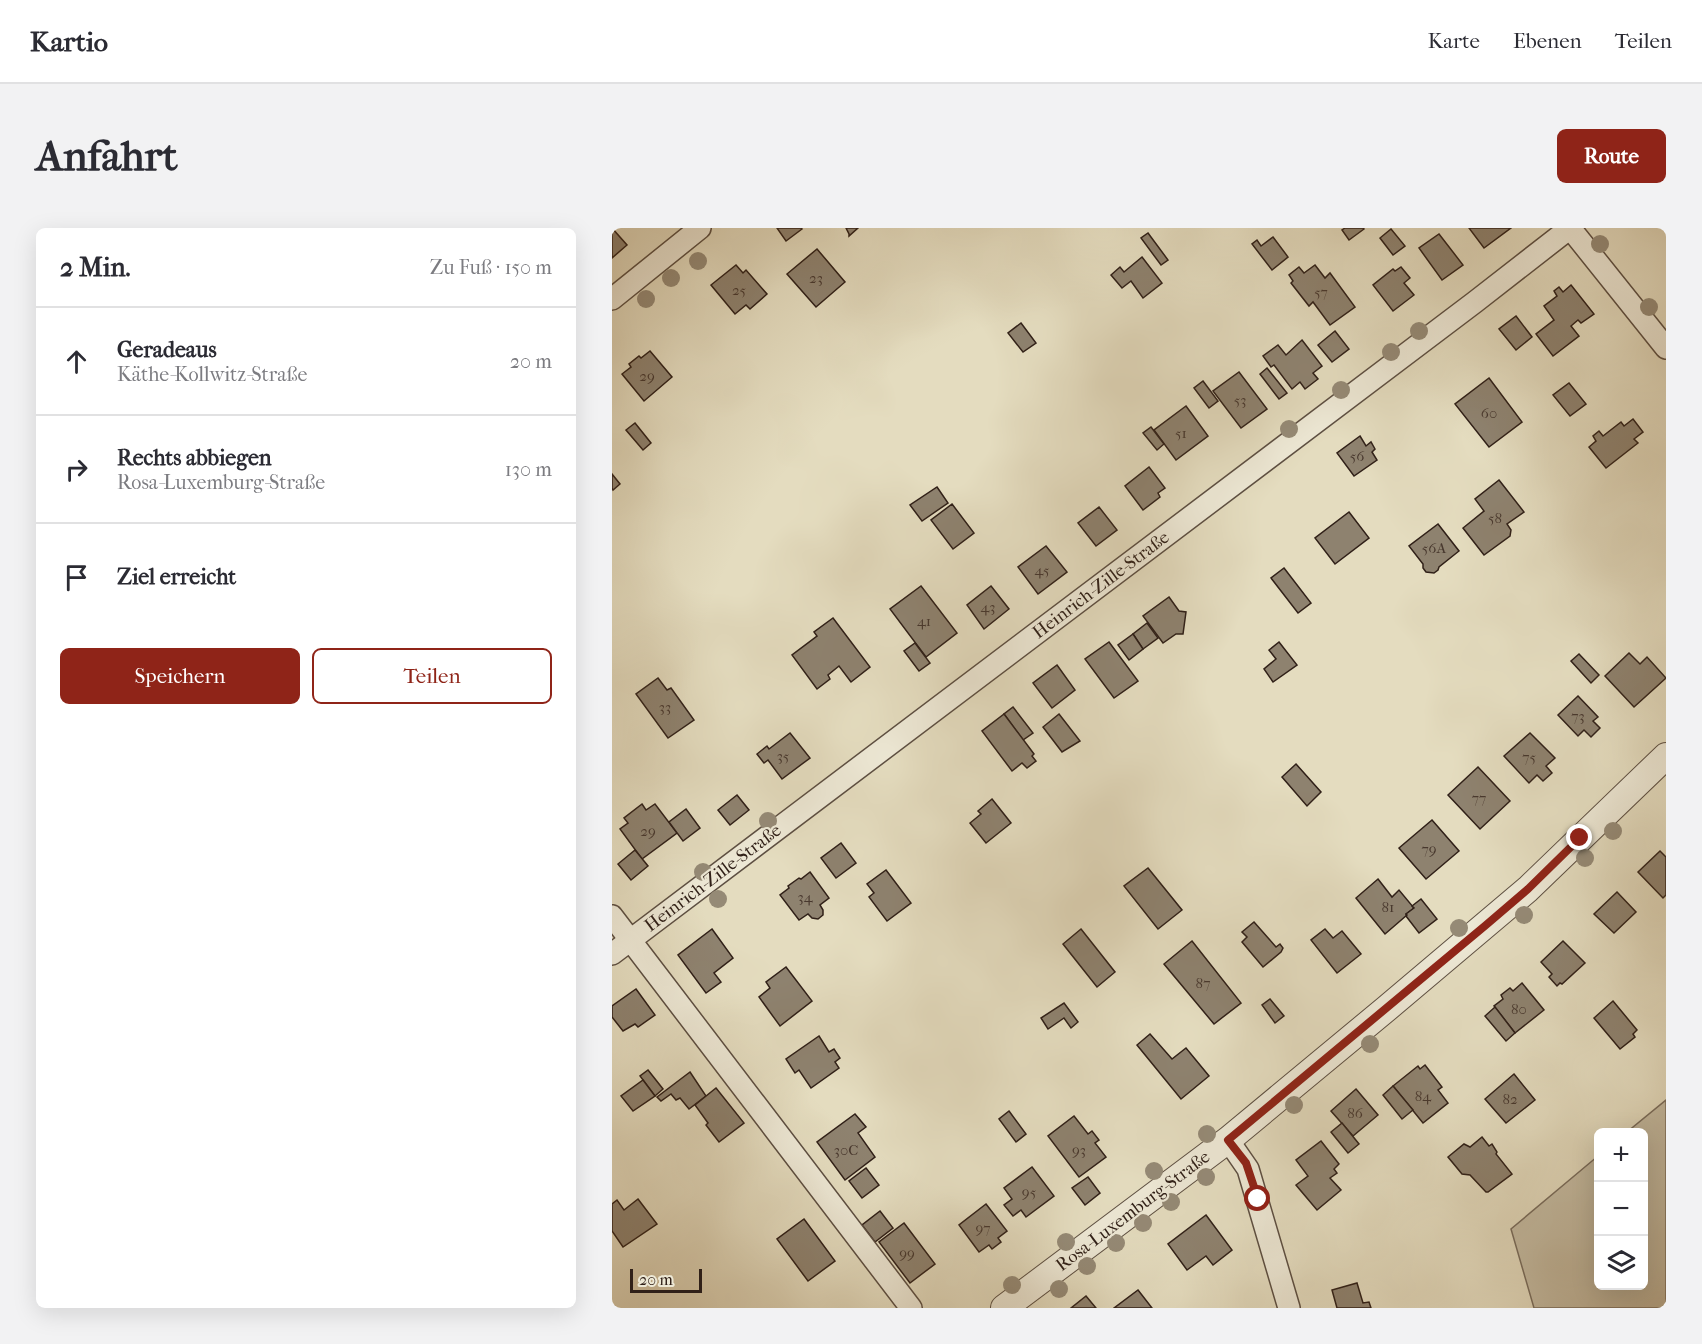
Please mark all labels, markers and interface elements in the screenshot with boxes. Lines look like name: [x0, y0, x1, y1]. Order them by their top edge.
text: Kartio: [30, 25, 108, 58]
text: Karte: [1428, 29, 1480, 53]
text: Ebenen: [1513, 29, 1582, 53]
text: Teilen: [1615, 29, 1672, 53]
button: Route: [1557, 129, 1666, 183]
text: Anfahrt: [36, 132, 178, 181]
text: 2 Min.: [60, 252, 131, 283]
text: Zu Fuß · 150 m: [430, 256, 552, 279]
house number: 23: [809, 269, 823, 287]
house number: 25: [732, 281, 746, 299]
house number: 57: [1314, 283, 1328, 301]
text: Geradeaus: [117, 337, 217, 363]
icon: ahead: [60, 345, 93, 378]
text: 20 m: [510, 350, 552, 373]
text: Käthe-Kollwitz-Straße: [117, 363, 307, 386]
house number: 29: [639, 367, 655, 385]
house number: 53: [1234, 391, 1246, 409]
house number: 60: [1481, 404, 1497, 422]
house number: 51: [1175, 424, 1187, 442]
text: Rechts abbiegen: [117, 445, 272, 471]
house number: 56: [1350, 447, 1365, 465]
icon: right: [60, 453, 93, 486]
text: 130 m: [505, 458, 552, 481]
text: Rosa-Luxemburg-Straße: [117, 471, 325, 494]
house number: 58: [1488, 509, 1502, 527]
street label: Heinrich-Zille-Straße: [1029, 527, 1174, 643]
house number: 56A: [1422, 539, 1446, 557]
icon: arrive: [60, 561, 93, 594]
house number: 45: [1035, 561, 1049, 579]
text: Ziel erreicht: [117, 564, 236, 590]
house number: 43: [980, 598, 996, 616]
house number: 41: [917, 612, 931, 630]
button: Speichern: [60, 648, 300, 704]
button: Teilen: [312, 648, 552, 704]
house number: 33: [659, 698, 671, 716]
house number: 73: [1571, 707, 1585, 725]
house number: 35: [777, 747, 789, 765]
house number: 75: [1522, 748, 1536, 766]
house number: 77: [1472, 789, 1486, 807]
street label: Heinrich-Zille-Straße: [641, 820, 786, 936]
house number: 29: [640, 822, 656, 840]
route end: [1566, 824, 1592, 850]
house number: 79: [1421, 840, 1437, 858]
house number: 34: [797, 888, 814, 906]
house number: 81: [1382, 898, 1394, 916]
house number: 87: [1196, 974, 1210, 992]
house number: 80: [1511, 1000, 1527, 1018]
house number: 84: [1415, 1087, 1432, 1105]
house number: 82: [1502, 1090, 1518, 1108]
house number: 86: [1347, 1104, 1364, 1122]
map controls: [1594, 1128, 1648, 1290]
button: +: [1594, 1128, 1648, 1182]
house number: 30C: [834, 1141, 858, 1159]
house number: 93: [1072, 1141, 1086, 1159]
street label: Rosa-Luxemburg-Straße: [1052, 1146, 1214, 1276]
button: −: [1594, 1182, 1648, 1236]
house number: 95: [1022, 1183, 1036, 1201]
route start: [1244, 1185, 1270, 1211]
house number: 97: [975, 1219, 991, 1237]
button: layers: [1594, 1236, 1648, 1290]
house number: 99: [899, 1244, 915, 1262]
scale bar: [630, 1266, 702, 1294]
text: 20 m: [639, 1270, 673, 1289]

